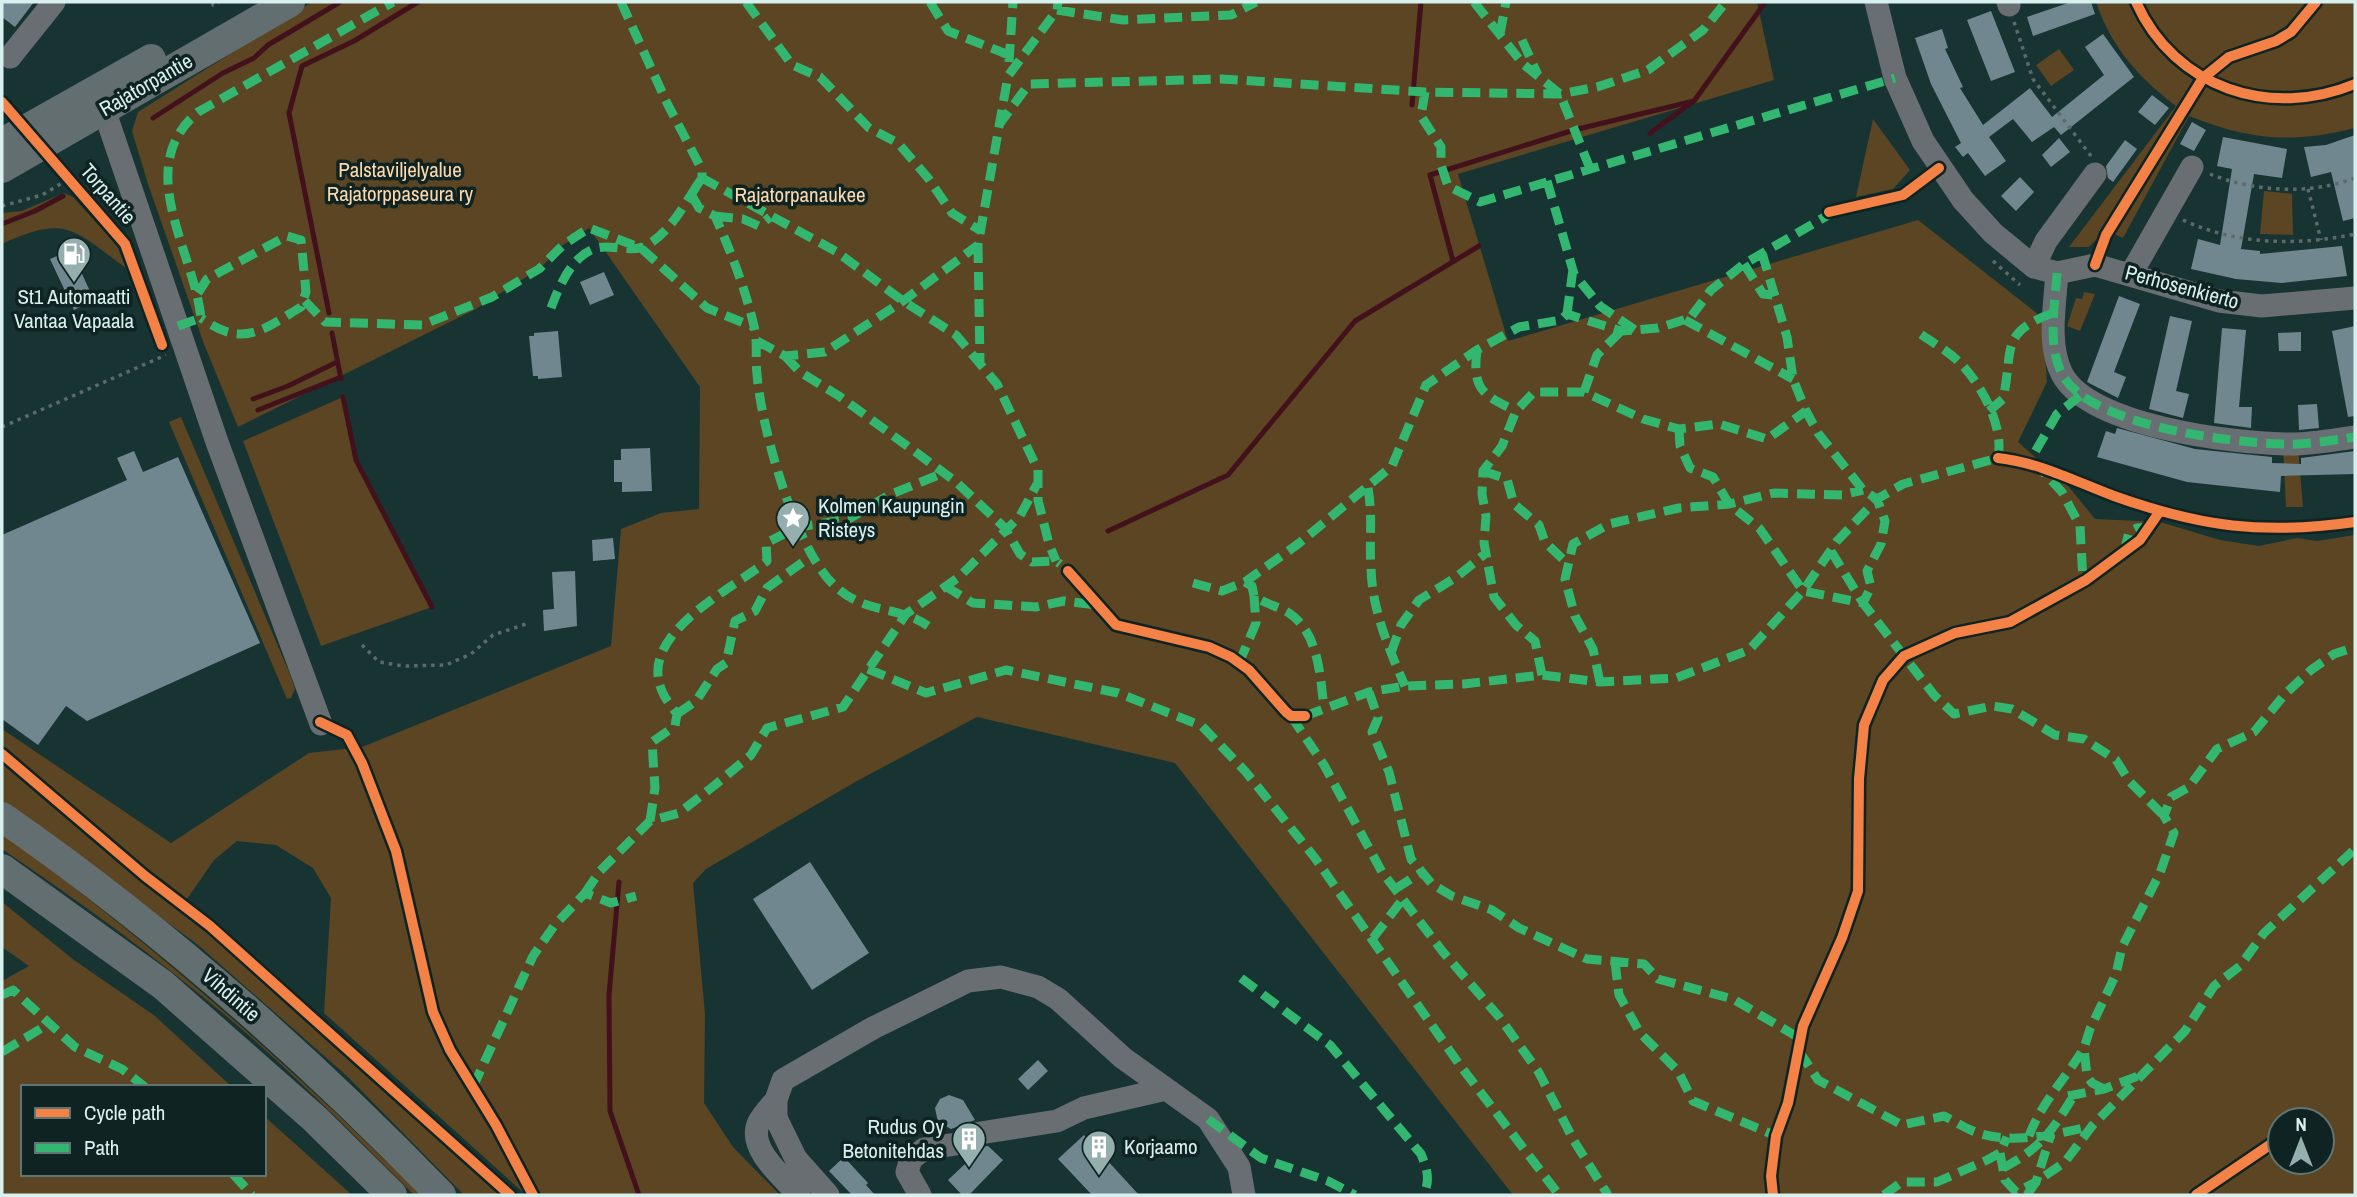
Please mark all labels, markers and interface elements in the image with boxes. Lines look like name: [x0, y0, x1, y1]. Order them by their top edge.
street label: Rajatorpantie: [94, 46, 198, 123]
park label: Palstaviljelyalue Rajatorppaseura ry: [327, 155, 474, 208]
street label: Torpantie: [74, 157, 143, 230]
park label: Rajatorpanaukee: [734, 180, 866, 209]
fuel station icon: St1 Automaatti Vantaa Vapaala: [55, 235, 93, 284]
street label: Perhosenkierto: [2122, 257, 2242, 316]
place label: St1 Automaatti Vantaa Vapaala: [14, 282, 134, 335]
place label: Kolmen Kaupungin Risteys: [818, 491, 964, 544]
place icon: Kolmen Kaupungin Risteys: [774, 499, 812, 548]
street label: Vihdintie: [196, 961, 267, 1028]
legend: [21, 1085, 266, 1176]
text: Cycle path: [84, 1098, 165, 1127]
north arrow: [2266, 1106, 2336, 1176]
text: N: [2295, 1111, 2307, 1137]
place label: Rudus Oy Betonitehdas: [843, 1112, 944, 1165]
building icon: Rudus Oy Betonitehdas: [950, 1120, 988, 1169]
building icon: Korjaamo: [1080, 1128, 1118, 1177]
place label: Korjaamo: [1124, 1132, 1198, 1161]
text: Path: [84, 1133, 119, 1162]

